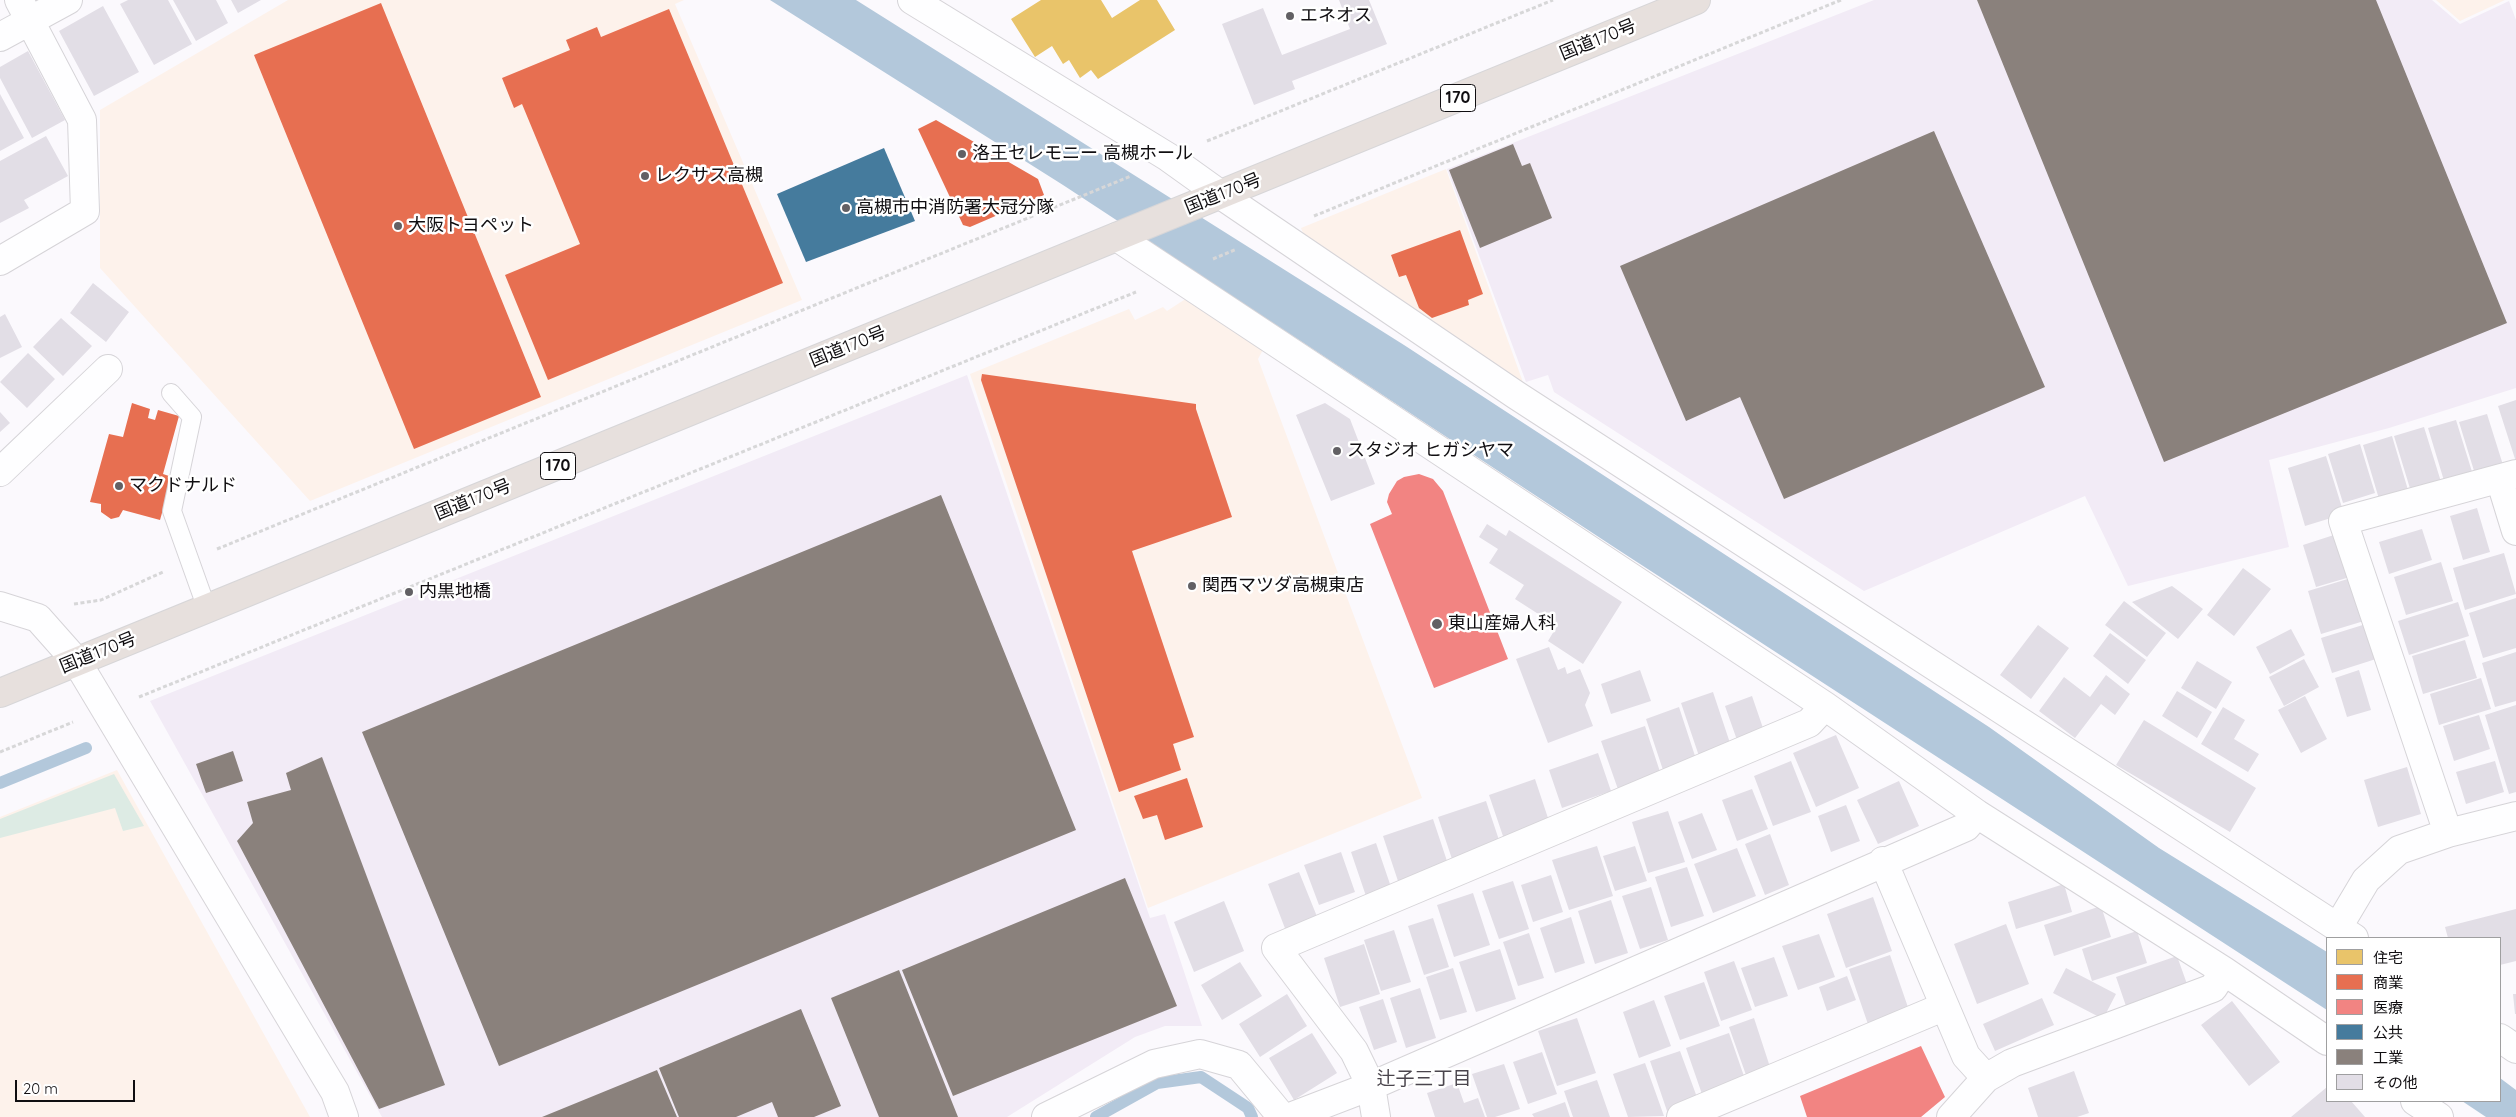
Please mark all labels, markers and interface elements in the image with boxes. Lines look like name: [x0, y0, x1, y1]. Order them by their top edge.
place label: エネオス: [1300, 5, 1372, 27]
marker: エネオス: [1284, 10, 1296, 22]
street label: 国道170号: [1557, 15, 1639, 65]
road number: 170: [1440, 85, 1476, 112]
place label: 洛王セレモニー 高槻ホール: [972, 143, 1193, 165]
marker: 洛王セレモニー 高槻ホール: [956, 148, 968, 160]
place label: レクサス高槻: [655, 165, 763, 187]
street label: 国道170号: [1182, 169, 1264, 219]
marker: レクサス高槻: [639, 170, 651, 182]
place label: 高槻市中消防署大冠分隊: [856, 197, 1054, 219]
marker: 高槻市中消防署大冠分隊: [840, 202, 852, 214]
place label: 大阪トヨペット: [408, 215, 534, 237]
marker: 大阪トヨペット: [392, 220, 404, 232]
street label: 国道170号: [807, 322, 889, 372]
place label: スタジオ ヒガシヤマ: [1347, 440, 1514, 462]
marker: スタジオ ヒガシヤマ: [1331, 445, 1343, 457]
road number: 170: [540, 452, 576, 480]
place label: マクドナルド: [129, 475, 237, 497]
street label: 国道170号: [432, 475, 514, 525]
marker: マクドナルド: [113, 480, 125, 492]
place label: 関西マツダ高槻東店: [1202, 575, 1364, 597]
marker: 関西マツダ高槻東店: [1186, 580, 1198, 592]
place label: 内黒地橋: [419, 581, 491, 603]
marker: 内黒地橋: [403, 586, 415, 598]
place label: 東山産婦人科: [1448, 613, 1556, 635]
marker: 東山産婦人科: [1430, 617, 1444, 631]
street label: 国道170号: [57, 628, 139, 678]
legend: [2326, 937, 2501, 1102]
text: 住宅: [2373, 948, 2403, 967]
text: 商業: [2373, 973, 2403, 992]
text: 医療: [2373, 998, 2403, 1017]
text: 公共: [2373, 1023, 2403, 1042]
text: 工業: [2373, 1048, 2403, 1067]
district label: 辻子三丁目: [1377, 1068, 1471, 1090]
scale bar: [18, 1070, 138, 1102]
text: その他: [2373, 1073, 2418, 1092]
text: 20 m: [23, 1079, 58, 1098]

